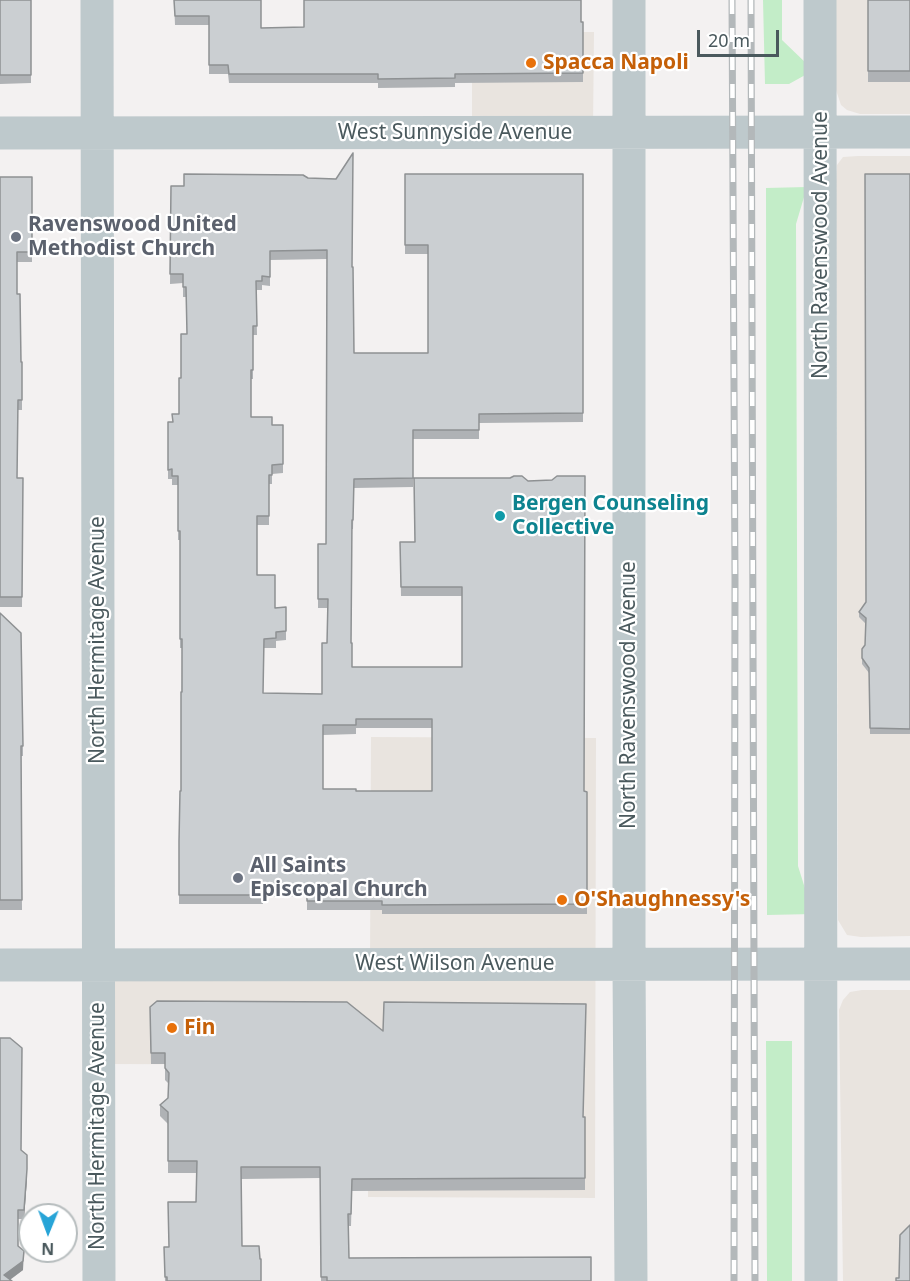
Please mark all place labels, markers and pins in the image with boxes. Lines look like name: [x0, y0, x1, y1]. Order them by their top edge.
place label: Spacca Napoli: [543, 50, 689, 76]
marker: Spacca Napoli: [524, 56, 538, 70]
place label: Ravenswood United Methodist Church: [28, 212, 237, 262]
marker: Ravenswood United Methodist Church: [9, 230, 23, 244]
place label: Bergen Counseling Collective: [512, 491, 709, 541]
marker: Bergen Counseling Collective: [493, 509, 507, 523]
place label: All Saints Episcopal Church: [250, 853, 428, 903]
marker: All Saints Episcopal Church: [231, 871, 245, 885]
place label: O'Shaughnessy's: [574, 887, 750, 913]
marker: O'Shaughnessy's: [555, 893, 569, 907]
place label: Fin: [184, 1015, 215, 1041]
marker: Fin: [165, 1021, 179, 1035]

